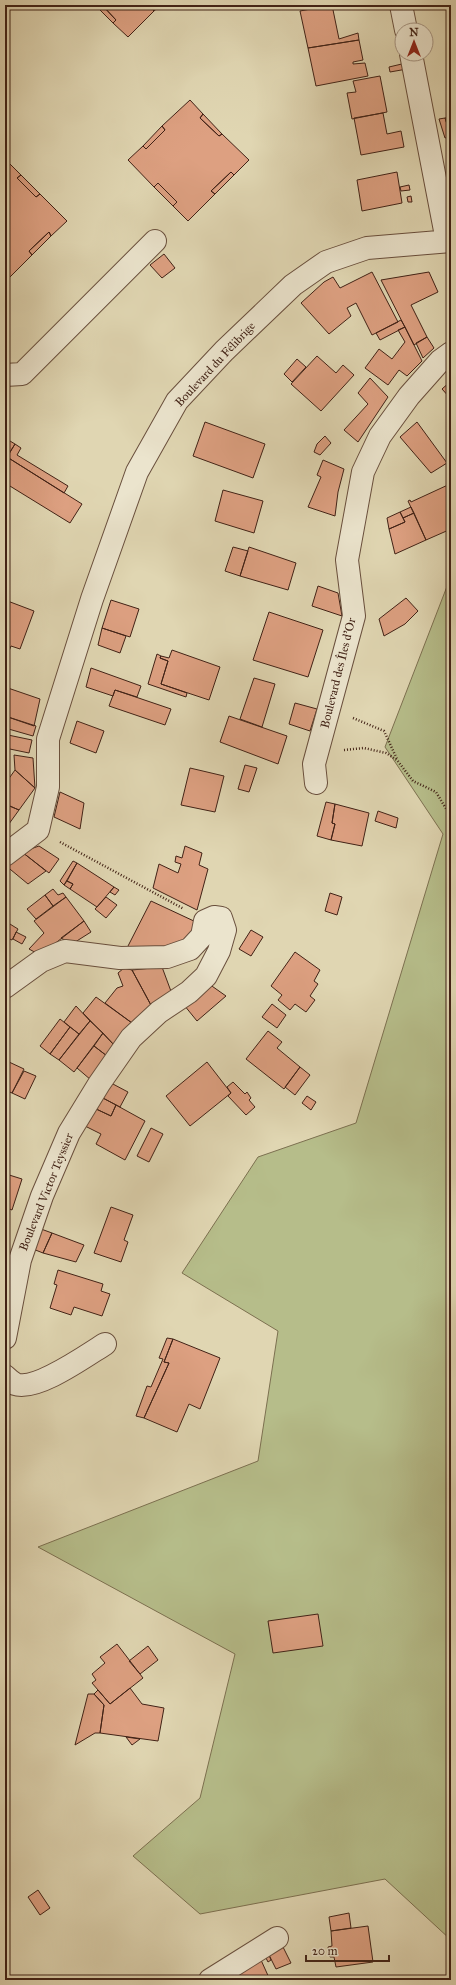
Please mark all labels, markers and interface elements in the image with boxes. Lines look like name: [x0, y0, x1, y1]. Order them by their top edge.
north arrow: [394, 22, 434, 62]
text: N: [409, 26, 419, 39]
street label: Boulevard du Félibrige: [172, 319, 259, 410]
street label: Boulevard des Îles d'Or: [317, 616, 359, 730]
street label: Boulevard Victor Teyssier: [16, 1131, 76, 1253]
scale bar: [306, 1937, 389, 1963]
text: 20 m: [312, 1944, 338, 1958]

